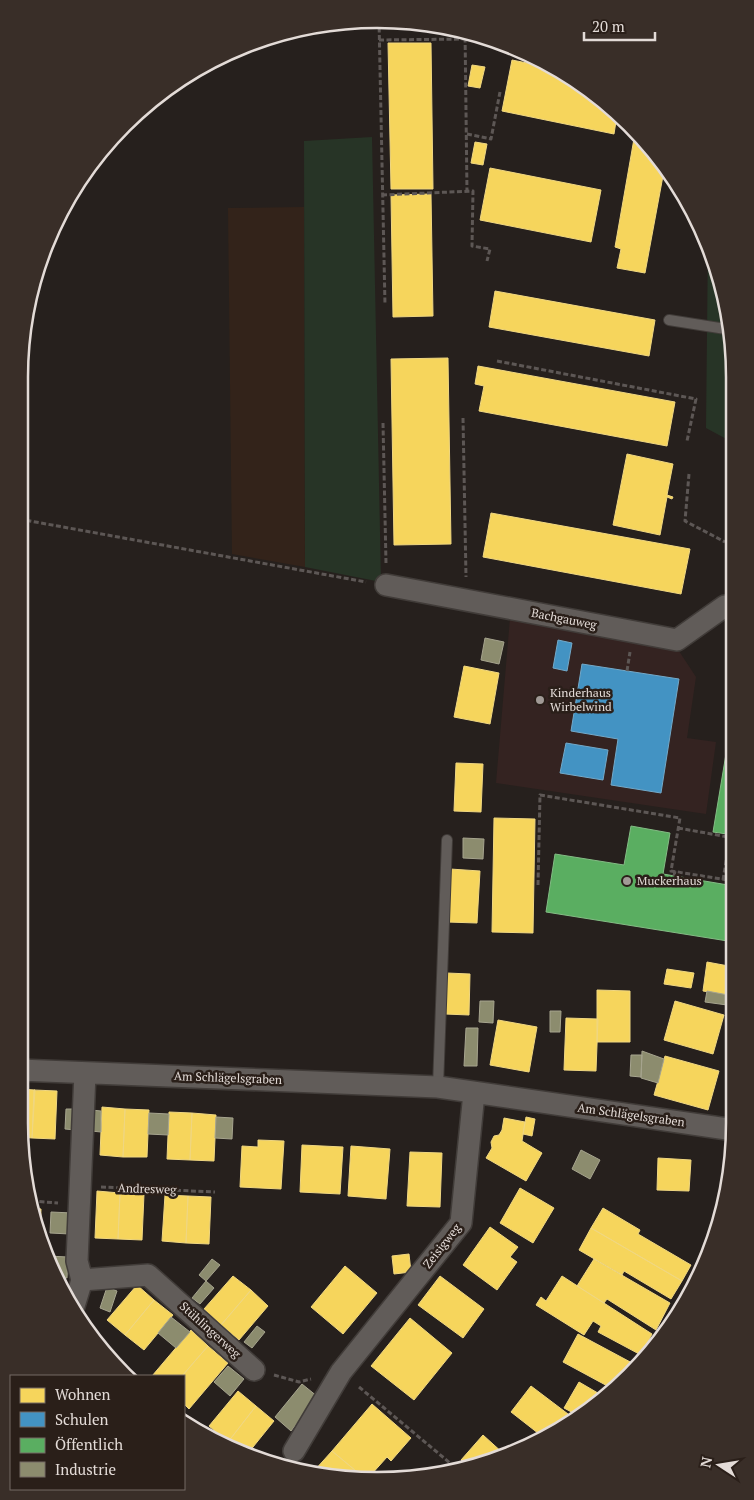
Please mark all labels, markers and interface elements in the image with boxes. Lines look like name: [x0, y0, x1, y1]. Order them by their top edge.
scale bar: [584, 10, 655, 42]
text: 20 m: [592, 16, 625, 36]
street label: Bachgauweg: [530, 605, 599, 632]
place label: Kinderhaus Wirbelwind: [550, 685, 612, 714]
marker: Kinderhaus Wirbelwind: [534, 694, 546, 706]
place label: Muckerhaus: [637, 873, 702, 888]
marker: Muckerhaus: [621, 875, 633, 887]
street label: Am Schlägelsgraben: [174, 1068, 282, 1087]
street label: Am Schlägelsgraben: [577, 1100, 686, 1129]
street label: Andresweg: [117, 1180, 177, 1197]
street label: Zeisigweg: [419, 1220, 464, 1271]
street label: Stühlingerweg: [177, 1298, 245, 1361]
legend: [10, 1375, 185, 1490]
text: Wohnen: [55, 1384, 111, 1404]
text: Schulen: [55, 1409, 109, 1429]
text: Öffentlich: [55, 1434, 123, 1454]
north arrow: [694, 1440, 744, 1490]
text: N: [695, 1455, 716, 1469]
text: Industrie: [55, 1459, 116, 1479]

